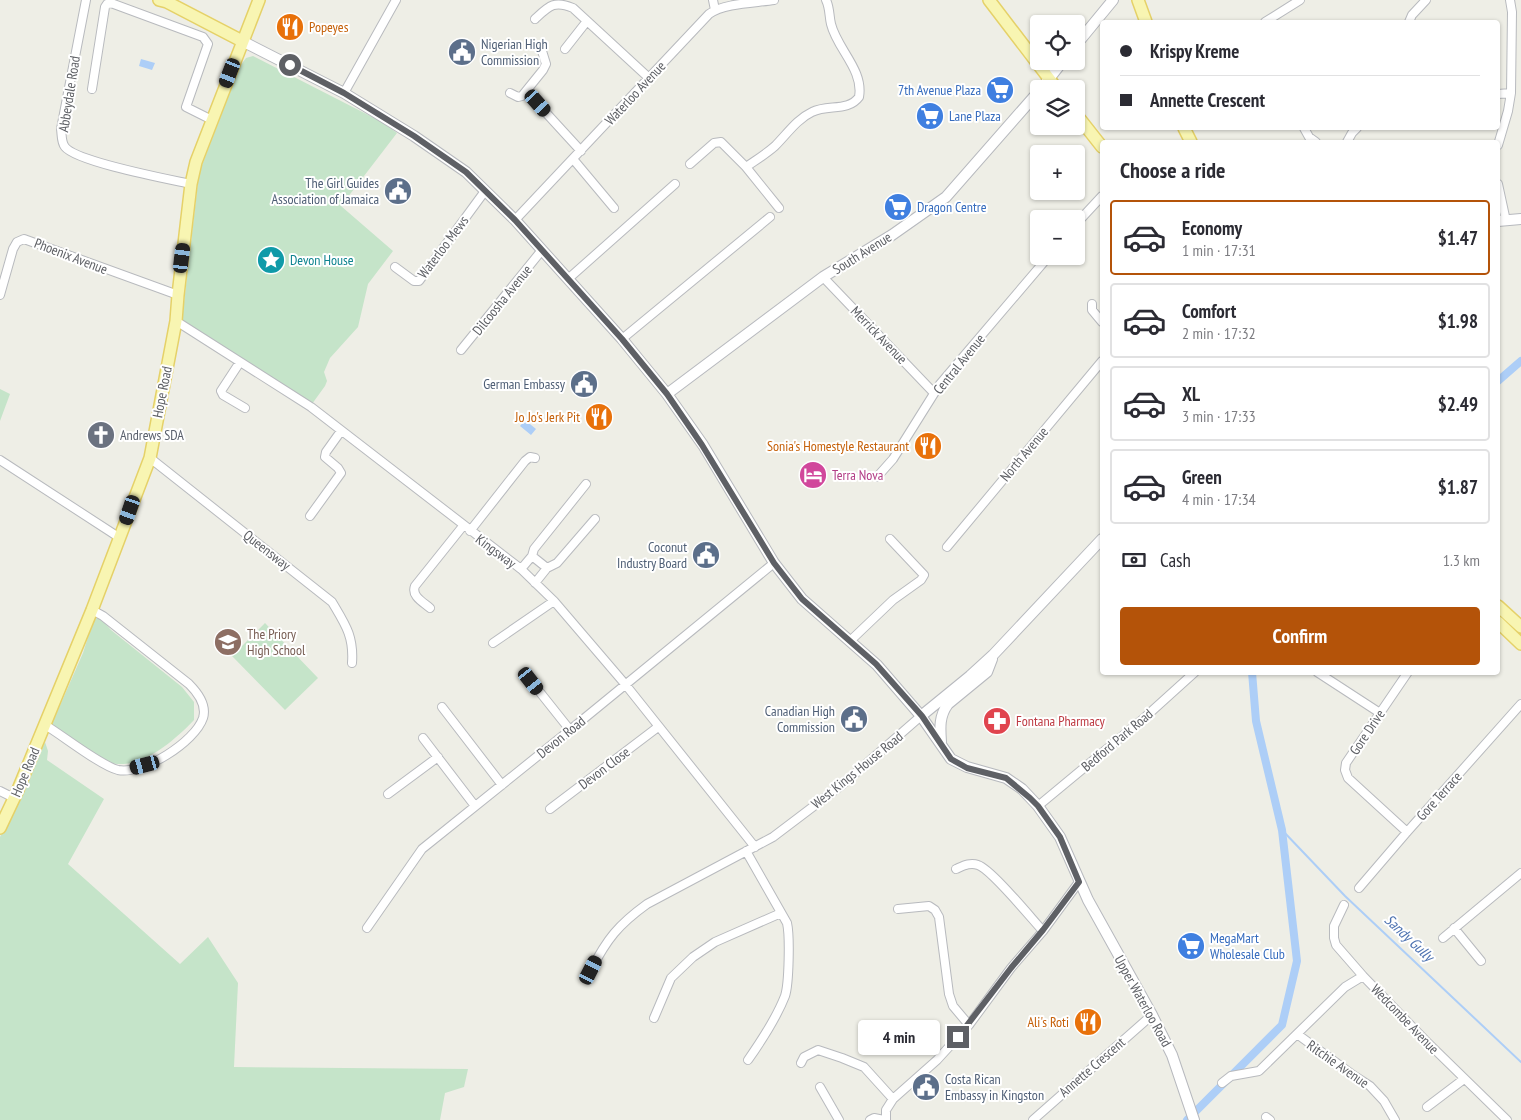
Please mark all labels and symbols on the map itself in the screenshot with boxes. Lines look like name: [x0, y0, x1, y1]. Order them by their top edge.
restaurant icon: Popeyes: [275, 12, 305, 42]
place label: Popeyes: [309, 18, 349, 36]
place label: Nigerian High Commission: [481, 35, 548, 69]
public building icon: Nigerian High Commission: [447, 37, 477, 67]
street label: Abbeydale Road: [54, 54, 84, 134]
route start: [279, 54, 301, 76]
car: [217, 56, 242, 90]
street label: Waterloo Avenue: [601, 57, 669, 129]
supermarket icon: 7th Avenue Plaza: [985, 75, 1015, 105]
place label: 7th Avenue Plaza: [898, 81, 981, 99]
car: [522, 87, 553, 119]
supermarket icon: Lane Plaza: [915, 101, 945, 131]
place label: Lane Plaza: [949, 107, 1001, 125]
place label: The Girl Guides Association of Jamaica: [271, 174, 379, 208]
public building icon: The Girl Guides Association of Jamaica: [383, 176, 413, 206]
supermarket icon: Dragon Centre: [883, 192, 913, 222]
place label: Dragon Centre: [917, 198, 987, 216]
street label: Waterloo Mews: [414, 212, 473, 282]
street label: South Avenue: [829, 228, 895, 278]
street label: Phoenix Avenue: [32, 234, 110, 278]
car: [172, 242, 191, 274]
place icon: Devon House: [256, 245, 286, 275]
place label: Devon House: [290, 251, 354, 269]
street label: Dilcoosha Avenue: [468, 261, 536, 339]
street label: Merrick Avenue: [847, 302, 911, 368]
street label: Central Avenue: [929, 330, 989, 398]
street label: Hope Road: [148, 365, 176, 419]
public building icon: German Embassy: [569, 369, 599, 399]
place label: German Embassy: [483, 375, 566, 393]
restaurant icon: Jo Jo's Jerk Pit: [584, 402, 614, 432]
place label: Jo Jo's Jerk Pit: [514, 408, 580, 426]
church icon: Andrews SDA: [86, 420, 116, 450]
street label: North Avenue: [996, 423, 1052, 485]
place label: Andrews SDA: [120, 426, 184, 444]
restaurant icon: Sonia's Homestyle Restaurant: [913, 431, 943, 461]
place label: Sonia's Homestyle Restaurant: [767, 437, 909, 455]
hotel icon: Terra Nova: [798, 460, 828, 490]
place label: Terra Nova: [832, 466, 883, 484]
car: [118, 493, 141, 527]
street label: Queensway: [240, 526, 295, 575]
street label: Kingsway: [472, 530, 520, 572]
place label: Coconut Industry Board: [617, 538, 687, 572]
public building icon: Coconut Industry Board: [691, 540, 721, 570]
place label: The Priory High School: [247, 625, 306, 659]
school or university icon: The Priory High School: [213, 627, 243, 657]
car: [515, 665, 546, 697]
place label: Canadian High Commission: [765, 702, 835, 736]
public building icon: Canadian High Commission: [839, 704, 869, 734]
street label: Bedford Park Road: [1077, 705, 1157, 775]
pharmacy icon: Fontana Pharmacy: [982, 706, 1012, 736]
street label: Gore Drive: [1345, 706, 1389, 758]
street label: Devon Road: [533, 712, 589, 762]
place label: Fontana Pharmacy: [1016, 712, 1106, 730]
street label: West Kings House Road: [807, 727, 907, 813]
street label: Devon Close: [575, 743, 633, 793]
street label: Hope Road: [7, 744, 43, 800]
car: [128, 754, 161, 776]
street label: Gore Terrace: [1412, 768, 1466, 824]
water label: Sandy Gully: [1381, 910, 1440, 967]
place label: MegaMart Wholesale Club: [1210, 929, 1285, 963]
supermarket icon: MegaMart Wholesale Club: [1176, 931, 1206, 961]
street label: Upper Waterloo Road: [1110, 952, 1176, 1050]
car: [577, 953, 604, 987]
street label: Wedcombe Avenue: [1367, 980, 1443, 1058]
restaurant icon: Ali's Roti: [1073, 1007, 1103, 1037]
place label: Ali's Roti: [1027, 1013, 1069, 1031]
callout: 4 min: [858, 1020, 940, 1054]
route end: [947, 1026, 969, 1048]
street label: Annette Crescent: [1055, 1033, 1129, 1101]
street label: Ritchie Avenue: [1304, 1036, 1373, 1092]
place label: Costa Rican Embassy in Kingston: [945, 1070, 1044, 1104]
public building icon: Costa Rican Embassy in Kingston: [911, 1072, 941, 1102]

